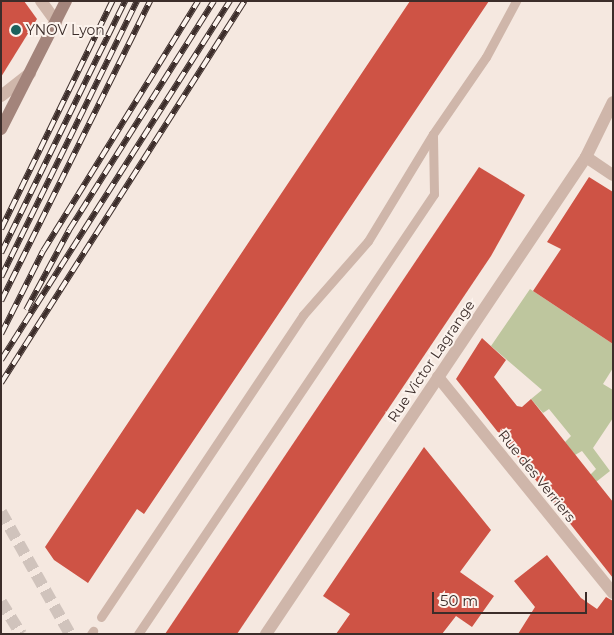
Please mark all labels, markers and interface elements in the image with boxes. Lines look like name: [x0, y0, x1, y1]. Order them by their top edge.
place label: YNOV Lyon: [26, 22, 105, 38]
marker: YNOV Lyon: [10, 24, 22, 36]
street label: Rue Victor Lagrange: [384, 297, 478, 425]
street label: Rue des Verriers: [495, 427, 579, 525]
scale bar: [434, 582, 589, 614]
text: 50 m: [440, 591, 478, 610]

